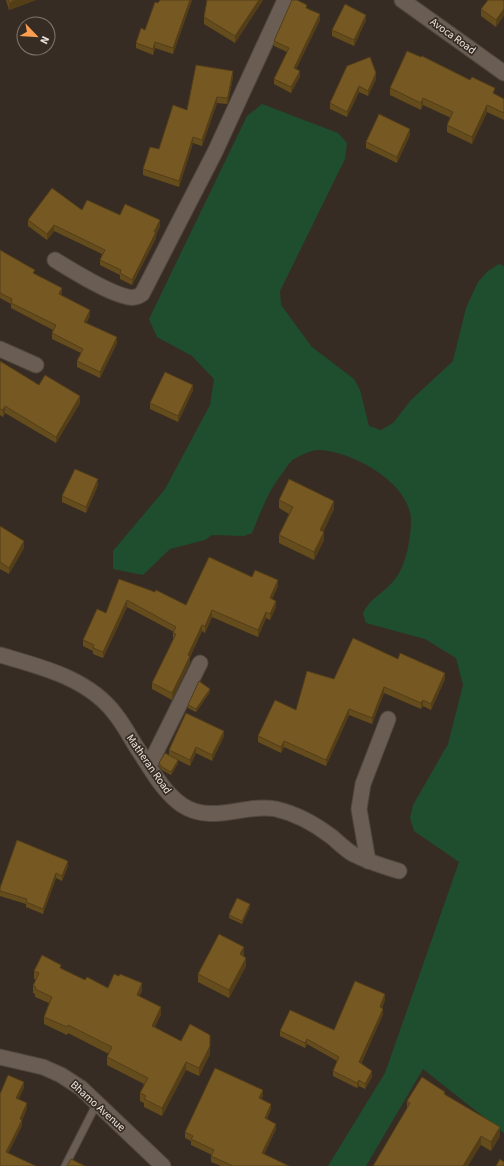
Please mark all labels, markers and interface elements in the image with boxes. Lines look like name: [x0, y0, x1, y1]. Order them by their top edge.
street label: Avoca Road: [427, 14, 479, 58]
north arrow: [16, 16, 56, 56]
text: N: [36, 34, 53, 47]
street label: Matheran Road: [123, 731, 175, 797]
street label: Bhamo Avenue: [67, 1077, 129, 1135]

